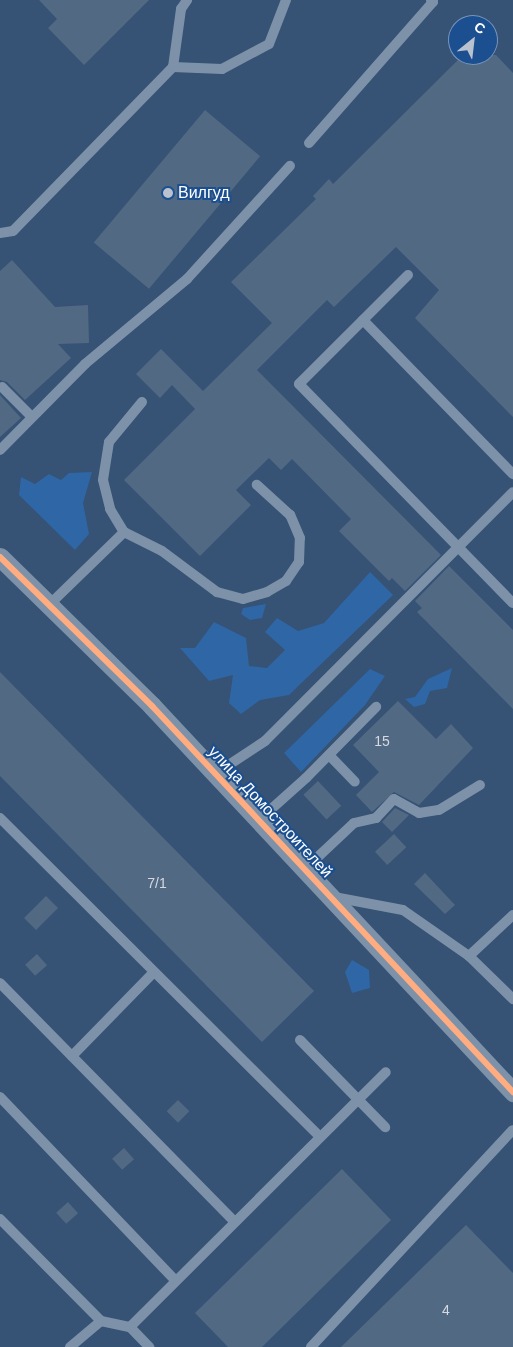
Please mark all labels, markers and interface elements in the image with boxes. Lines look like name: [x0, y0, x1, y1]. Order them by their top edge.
north arrow: [448, 15, 498, 65]
text: С: [471, 18, 488, 37]
place label: Вилгуд: [178, 183, 230, 203]
marker: Вилгуд: [162, 187, 174, 199]
house number: 15: [374, 733, 390, 749]
street label: улица Домостроителей: [204, 742, 336, 882]
house number: 7/1: [147, 875, 167, 891]
house number: 4: [442, 1302, 450, 1318]

